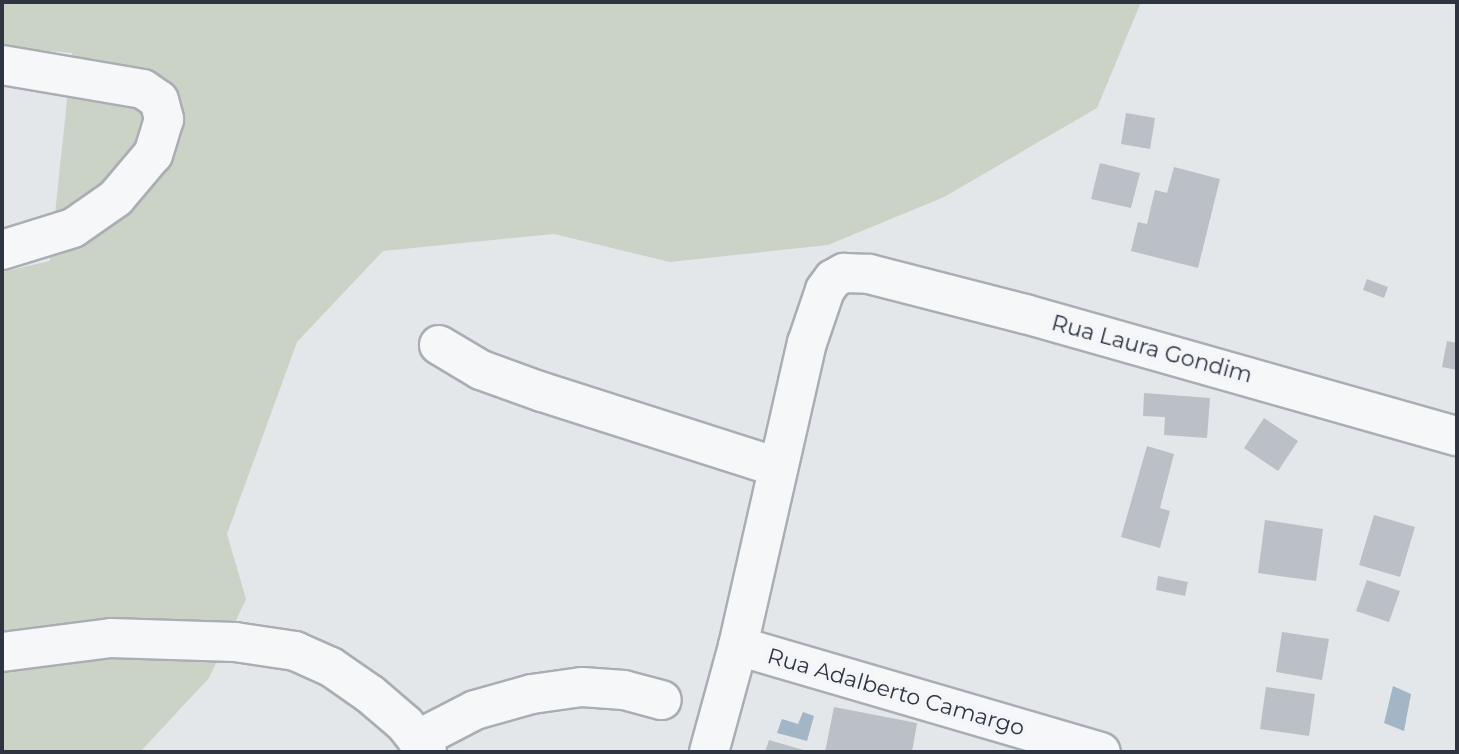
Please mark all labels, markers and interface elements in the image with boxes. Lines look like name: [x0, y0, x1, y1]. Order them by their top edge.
street label: Rua Laura Gondim: [1049, 310, 1255, 388]
street label: Rua Adalberto Camargo: [764, 643, 1028, 741]

